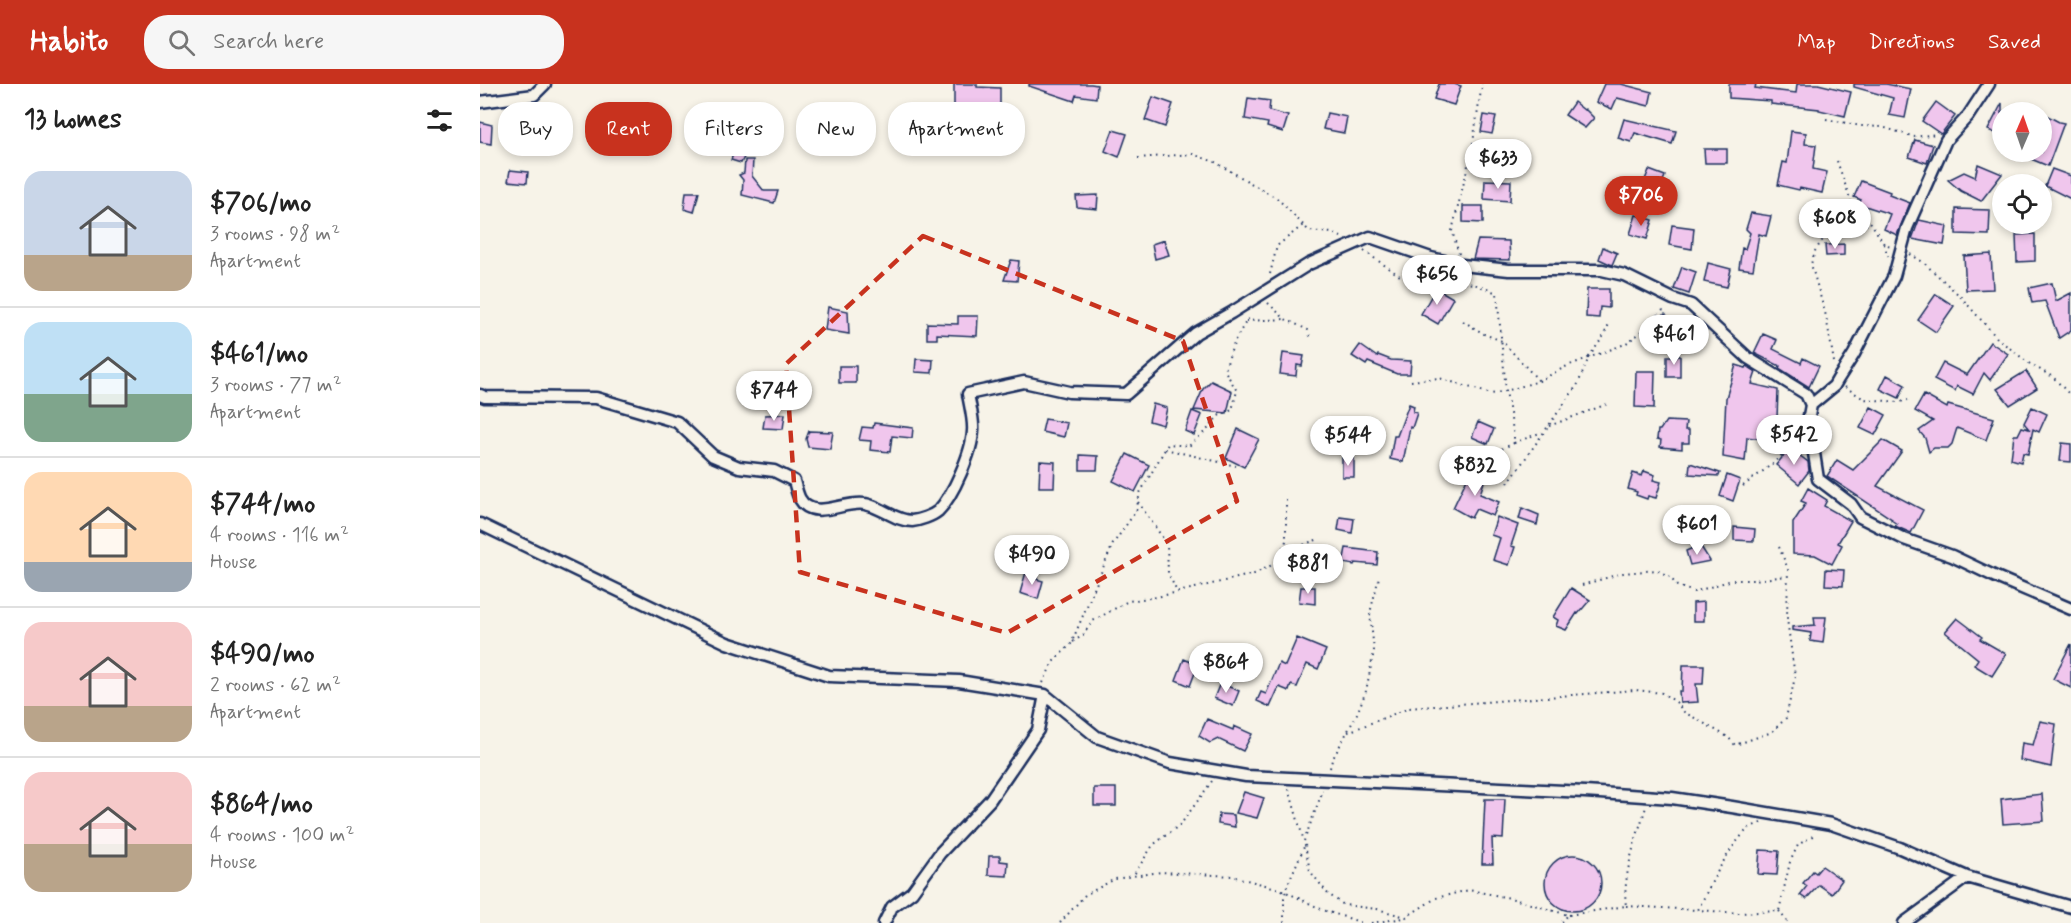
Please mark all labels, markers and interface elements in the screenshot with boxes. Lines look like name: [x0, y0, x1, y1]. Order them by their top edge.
search box: [144, 15, 564, 69]
text: Habito: [30, 24, 108, 61]
icon: search: [165, 26, 198, 59]
text: Search here: [213, 28, 324, 56]
text: Map: [1797, 28, 1836, 56]
text: Directions: [1869, 28, 1955, 56]
text: Saved: [1988, 28, 2041, 56]
chip: Buy: [498, 102, 573, 156]
chip: Rent: [585, 102, 672, 156]
chip: Filters: [684, 102, 784, 156]
chip: New: [796, 102, 876, 156]
chip: Apartment: [888, 102, 1025, 156]
north arrow: [1992, 102, 2052, 162]
map controls: [1992, 102, 2052, 234]
text: 13 homes: [24, 103, 122, 137]
icon: filters: [423, 104, 456, 137]
pin: $633: [1462, 139, 1534, 190]
text: $633: [1479, 145, 1517, 172]
button: locate: [1992, 174, 2052, 234]
pin: $706: [1605, 176, 1677, 227]
text: $706: [1619, 182, 1663, 209]
text: $706/mo: [210, 187, 311, 221]
icon: home: [72, 195, 144, 267]
pin: $608: [1799, 199, 1871, 250]
text: $608: [1813, 205, 1857, 232]
text: 3 rooms · 98 m²: [210, 221, 340, 248]
text: Apartment: [210, 248, 301, 275]
pin: $656: [1401, 255, 1473, 306]
text: $656: [1416, 261, 1458, 288]
pin: $461: [1638, 315, 1710, 366]
text: $461: [1653, 321, 1695, 348]
text: $461/mo: [210, 338, 308, 372]
icon: home: [72, 346, 144, 418]
pin: $744: [738, 371, 810, 422]
text: 3 rooms · 77 m²: [210, 372, 342, 399]
text: $744: [750, 377, 798, 404]
text: Apartment: [210, 399, 301, 426]
pin: $542: [1758, 415, 1830, 466]
pin: $544: [1312, 416, 1384, 467]
text: $542: [1770, 421, 1818, 448]
text: $544: [1324, 422, 1372, 449]
pin: $832: [1439, 446, 1511, 497]
text: $832: [1453, 452, 1497, 479]
text: $744/mo: [210, 488, 315, 522]
icon: home: [72, 496, 144, 568]
pin: $601: [1661, 505, 1733, 556]
text: $601: [1676, 511, 1718, 538]
text: 4 rooms · 116 m²: [210, 522, 349, 549]
pin: $490: [996, 535, 1068, 586]
text: $490: [1008, 541, 1056, 568]
pin: $881: [1272, 544, 1344, 595]
text: House: [210, 549, 257, 576]
text: $881: [1287, 550, 1329, 577]
text: $490/mo: [210, 638, 315, 672]
pin: $864: [1190, 643, 1262, 694]
icon: home: [72, 646, 144, 718]
text: $864: [1203, 649, 1249, 676]
text: 2 rooms · 62 m²: [210, 672, 341, 699]
text: Apartment: [210, 699, 301, 726]
text: $864/mo: [210, 788, 313, 822]
icon: home: [72, 796, 144, 868]
text: 4 rooms · 100 m²: [210, 822, 354, 849]
text: House: [210, 849, 257, 876]

